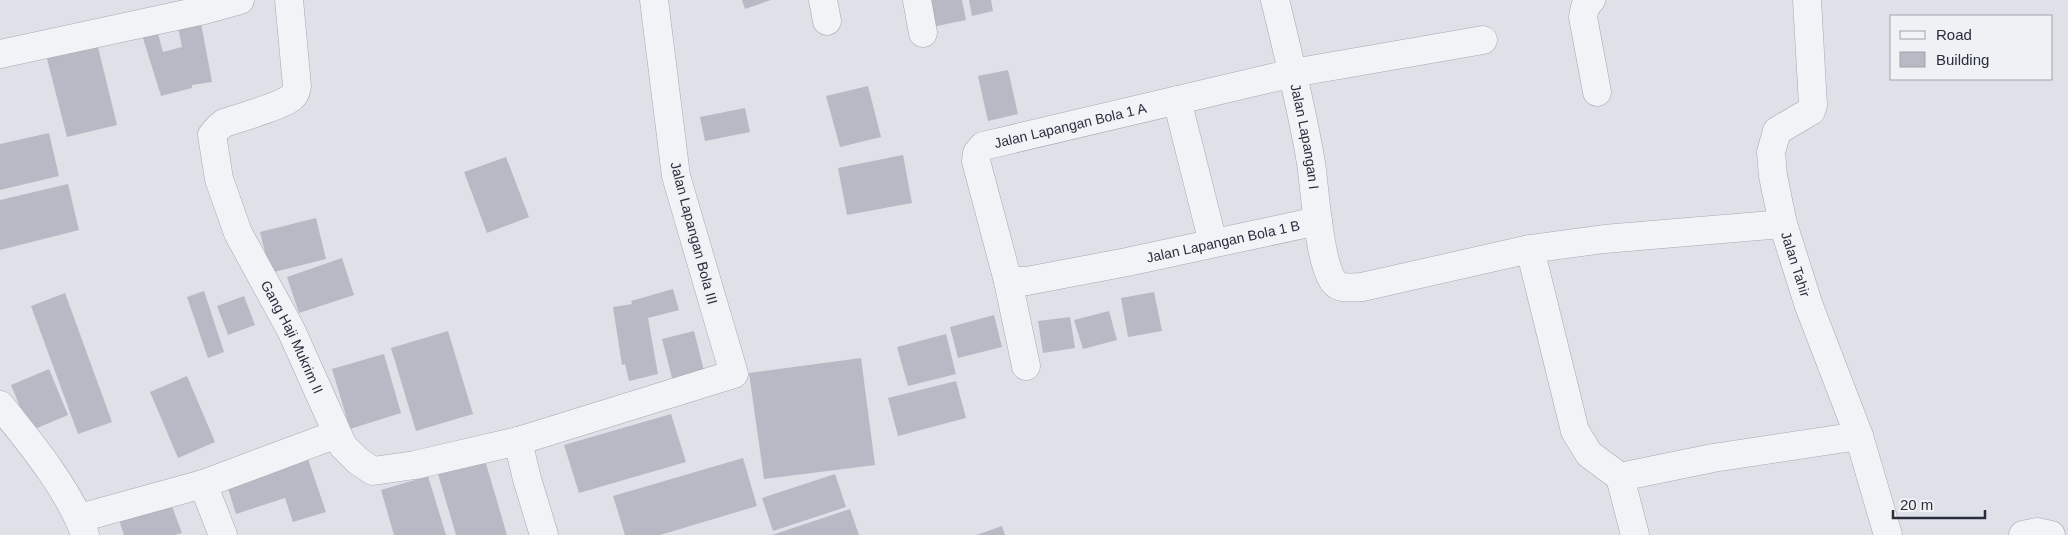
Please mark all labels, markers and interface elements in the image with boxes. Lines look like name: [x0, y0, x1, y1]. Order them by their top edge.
legend: [1890, 15, 2053, 80]
text: Road: [1936, 26, 1972, 43]
text: Building: [1936, 51, 1989, 68]
street label: Jalan Lapangan I: [1287, 82, 1322, 190]
street label: Jalan Lapangan Bola 1 A: [993, 100, 1149, 151]
street label: Jalan Lapangan Bola III: [667, 160, 721, 306]
street label: Jalan Lapangan Bola 1 B: [1145, 217, 1301, 266]
street label: Jalan Tahir: [1778, 230, 1814, 299]
street label: Gang Haji Mukrim II: [258, 278, 326, 396]
scale bar: [1893, 488, 1986, 520]
text: 20 m: [1900, 496, 1933, 513]

